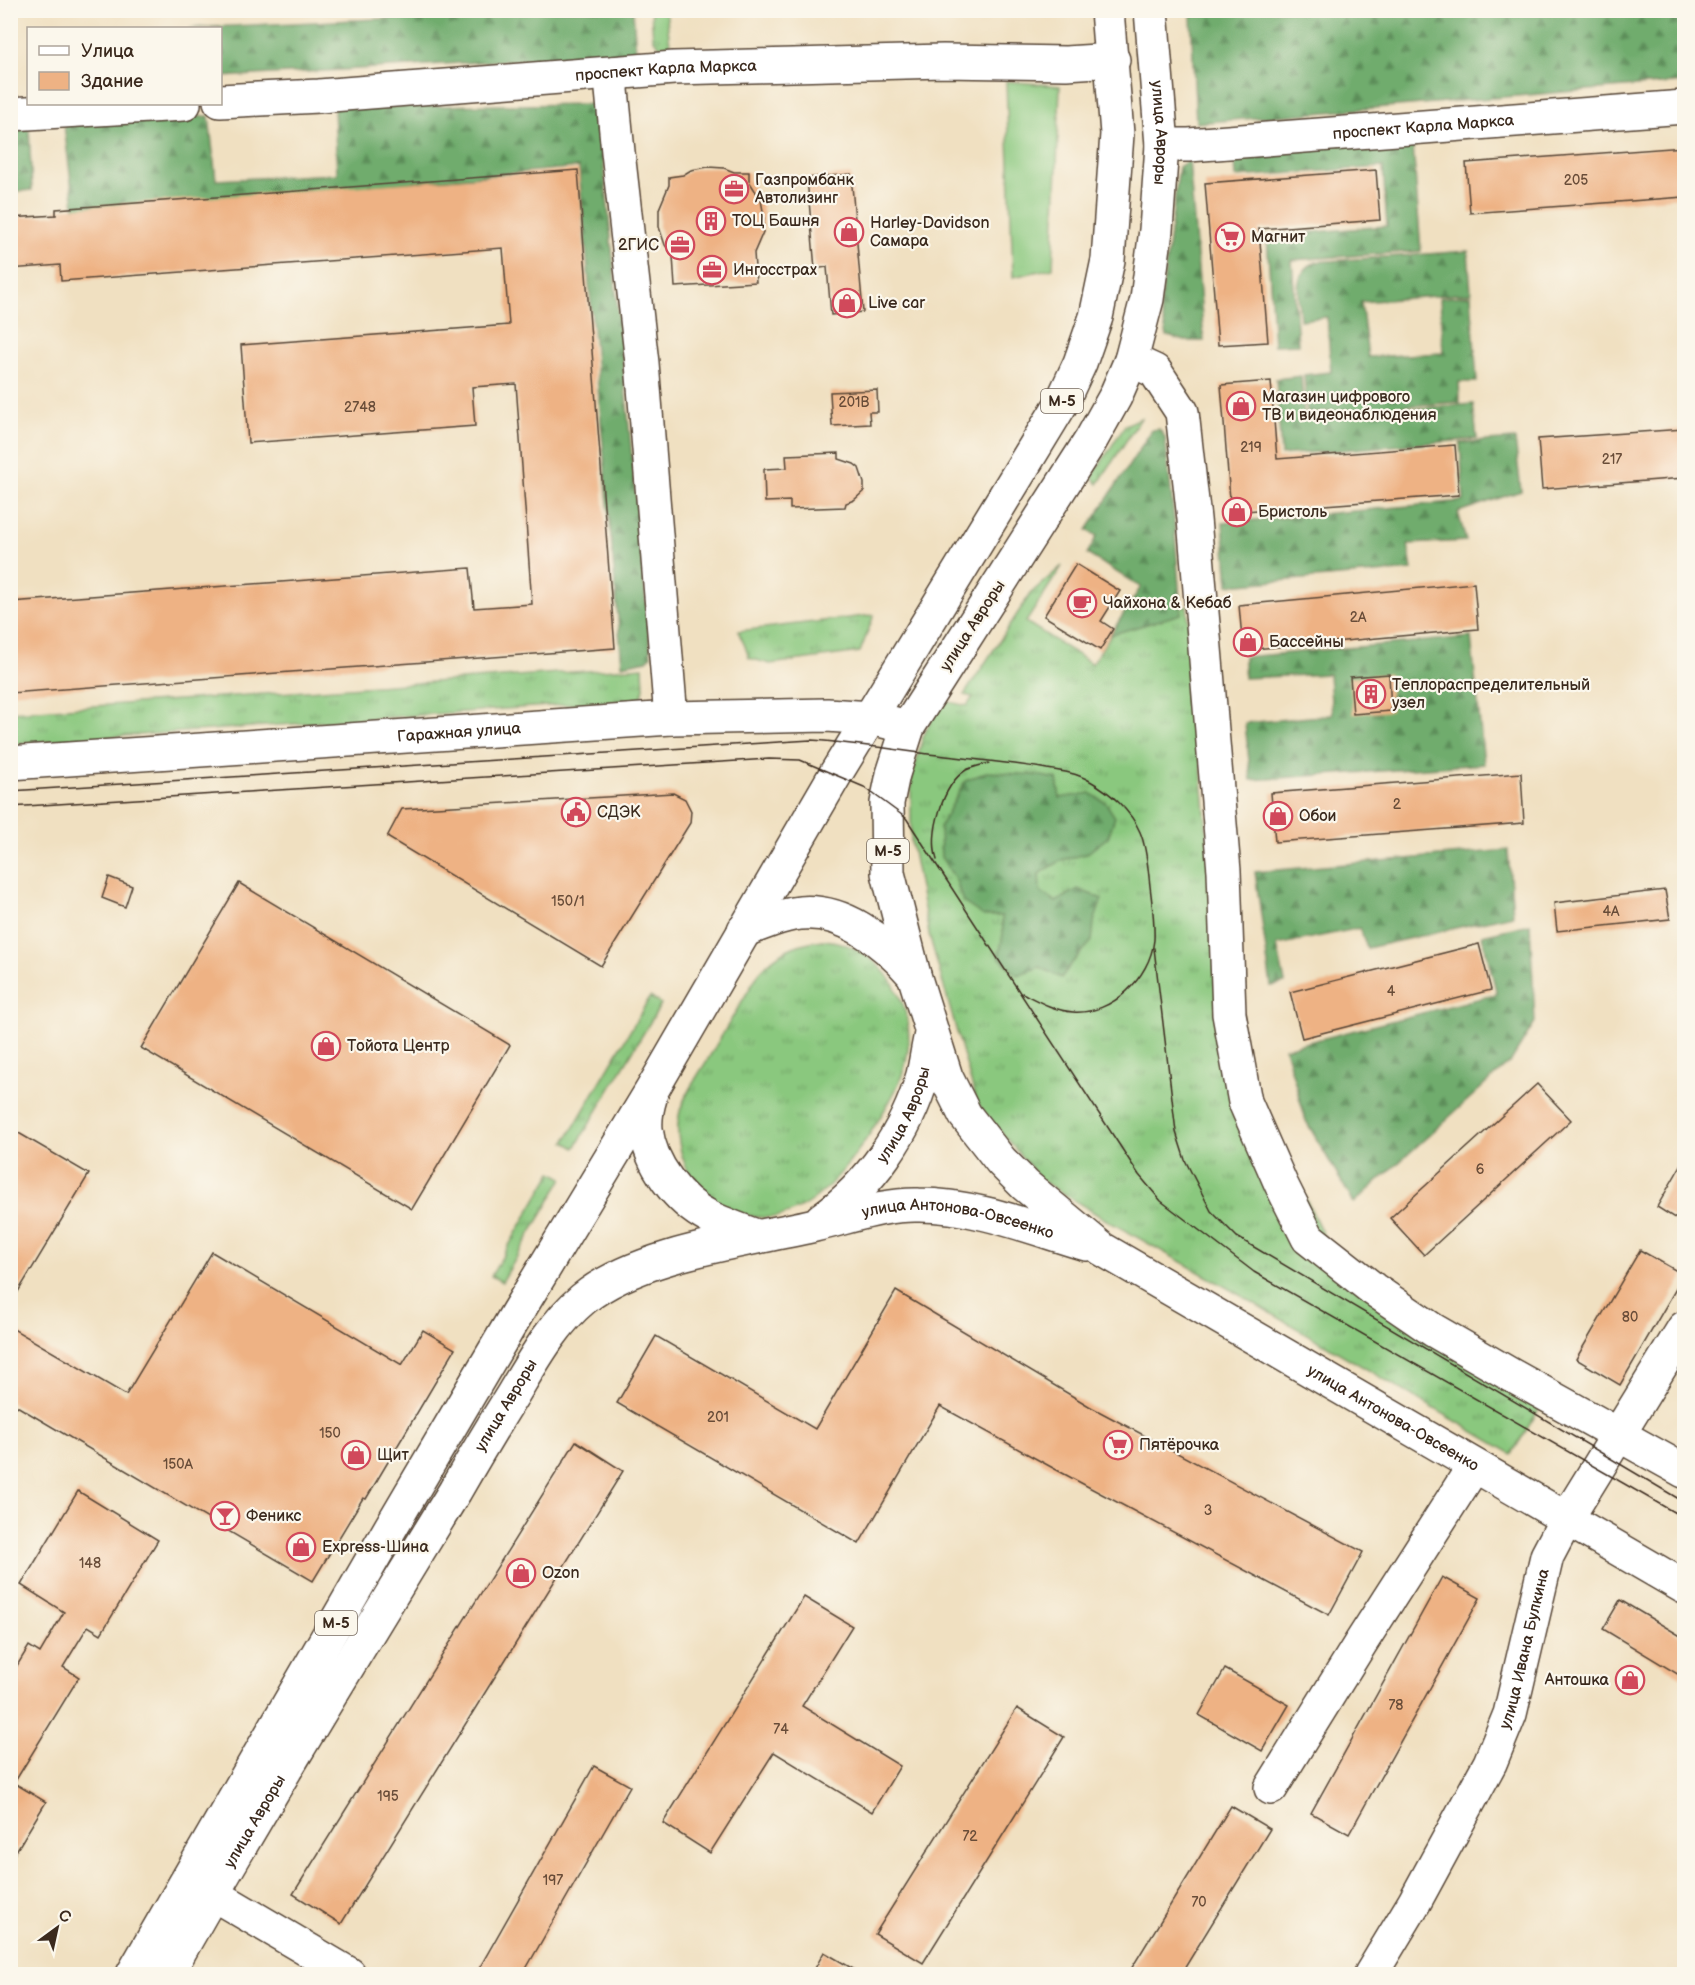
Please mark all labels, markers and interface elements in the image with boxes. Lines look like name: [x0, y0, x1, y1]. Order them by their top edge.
legend: [27, 27, 222, 105]
text: Улица: [81, 41, 135, 62]
street label: проспект Карла Маркса: [574, 56, 758, 85]
text: Здание: [81, 71, 143, 92]
street label: улица Авроры: [1147, 80, 1172, 185]
street label: проспект Карла Маркса: [1332, 111, 1515, 143]
place label: Газпромбанк Автолизинг: [754, 171, 854, 208]
house number: 205: [1564, 172, 1588, 189]
office icon: Газпромбанк Автолизинг: [718, 173, 750, 205]
building icon: ТОЦ Башня: [695, 205, 727, 237]
place label: ТОЦ Башня: [732, 212, 820, 231]
place label: Harley-Davidson Самара: [870, 214, 990, 251]
shop icon: Harley-Davidson Самара: [833, 216, 865, 248]
supermarket icon: Магнит: [1214, 221, 1246, 253]
place label: Магнит: [1251, 228, 1306, 247]
office icon: 2ГИС: [664, 229, 696, 261]
place label: 2ГИС: [618, 236, 659, 255]
office icon: Ингосстрах: [696, 254, 728, 286]
place label: Ингосстрах: [733, 261, 817, 280]
shop icon: Live car: [831, 287, 863, 319]
place label: Live car: [868, 294, 925, 313]
place label: Магазин цифрового ТВ и видеонаблюдения: [1262, 388, 1437, 425]
road number: М-5: [1041, 389, 1083, 413]
shop icon: Магазин цифрового ТВ и видеонаблюдения: [1225, 390, 1257, 422]
house number: 201В: [839, 394, 870, 411]
house number: 2748: [344, 399, 376, 416]
house number: 219: [1240, 439, 1262, 456]
house number: 217: [1602, 451, 1622, 468]
shop icon: Бристоль: [1221, 496, 1253, 528]
place label: Бристоль: [1258, 503, 1327, 522]
street label: улица Авроры: [937, 577, 1009, 675]
cafe icon: Чайхона & Кебаб: [1066, 587, 1098, 619]
place label: Чайхона & Кебаб: [1103, 594, 1232, 613]
house number: 2А: [1350, 609, 1367, 626]
shop icon: Бассейны: [1232, 626, 1264, 658]
place label: Бассейны: [1269, 633, 1344, 652]
place label: Теплораспределительный узел: [1392, 676, 1590, 713]
building icon: Теплораспределительный узел: [1355, 678, 1387, 710]
street label: Гаражная улица: [396, 719, 522, 746]
public building icon: СДЭК: [560, 796, 592, 828]
house number: 2: [1393, 796, 1402, 813]
shop icon: Обои: [1262, 800, 1294, 832]
place label: СДЭК: [597, 803, 641, 822]
place label: Обои: [1299, 807, 1337, 826]
road number: М-5: [867, 839, 909, 863]
house number: 150/1: [551, 893, 585, 910]
house number: 4А: [1602, 903, 1620, 920]
house number: 4: [1387, 983, 1396, 1000]
shop icon: Тойота Центр: [310, 1030, 342, 1062]
place label: Тойота Центр: [347, 1037, 449, 1056]
street label: улица Авроры: [873, 1065, 934, 1167]
house number: 6: [1476, 1161, 1485, 1178]
street label: улица Антонова-Овсеенко: [860, 1195, 1056, 1243]
house number: 80: [1622, 1309, 1638, 1326]
street label: улица Авроры: [471, 1356, 541, 1455]
street label: улица Антонова-Овсеенко: [1304, 1361, 1482, 1475]
house number: 201: [707, 1409, 729, 1426]
house number: 150: [319, 1425, 341, 1442]
supermarket icon: Пятёрочка: [1102, 1429, 1134, 1461]
place label: Пятёрочка: [1139, 1436, 1220, 1455]
shop icon: Щит: [340, 1439, 372, 1471]
place label: Щит: [377, 1446, 410, 1465]
house number: 150А: [163, 1456, 194, 1473]
bar icon: Феникс: [209, 1500, 241, 1532]
house number: 3: [1204, 1502, 1212, 1519]
place label: Феникс: [246, 1507, 302, 1526]
shop icon: Express-Шина: [285, 1531, 317, 1563]
place label: Express-Шина: [322, 1538, 429, 1557]
house number: 148: [79, 1555, 101, 1572]
shop icon: Ozon: [505, 1557, 537, 1589]
place label: Ozon: [542, 1564, 580, 1583]
street label: улица Ивана Булкина: [1495, 1566, 1553, 1732]
road number: М-5: [315, 1611, 357, 1635]
shop icon: Антошка: [1614, 1664, 1646, 1696]
place label: Антошка: [1544, 1671, 1610, 1690]
house number: 78: [1388, 1697, 1404, 1714]
house number: 74: [773, 1721, 789, 1738]
street label: улица Авроры: [220, 1772, 290, 1871]
house number: 195: [377, 1788, 399, 1805]
house number: 72: [962, 1828, 978, 1845]
house number: 197: [543, 1872, 563, 1889]
house number: 70: [1191, 1894, 1207, 1911]
north arrow: [27, 1898, 87, 1958]
text: С: [55, 1906, 74, 1928]

